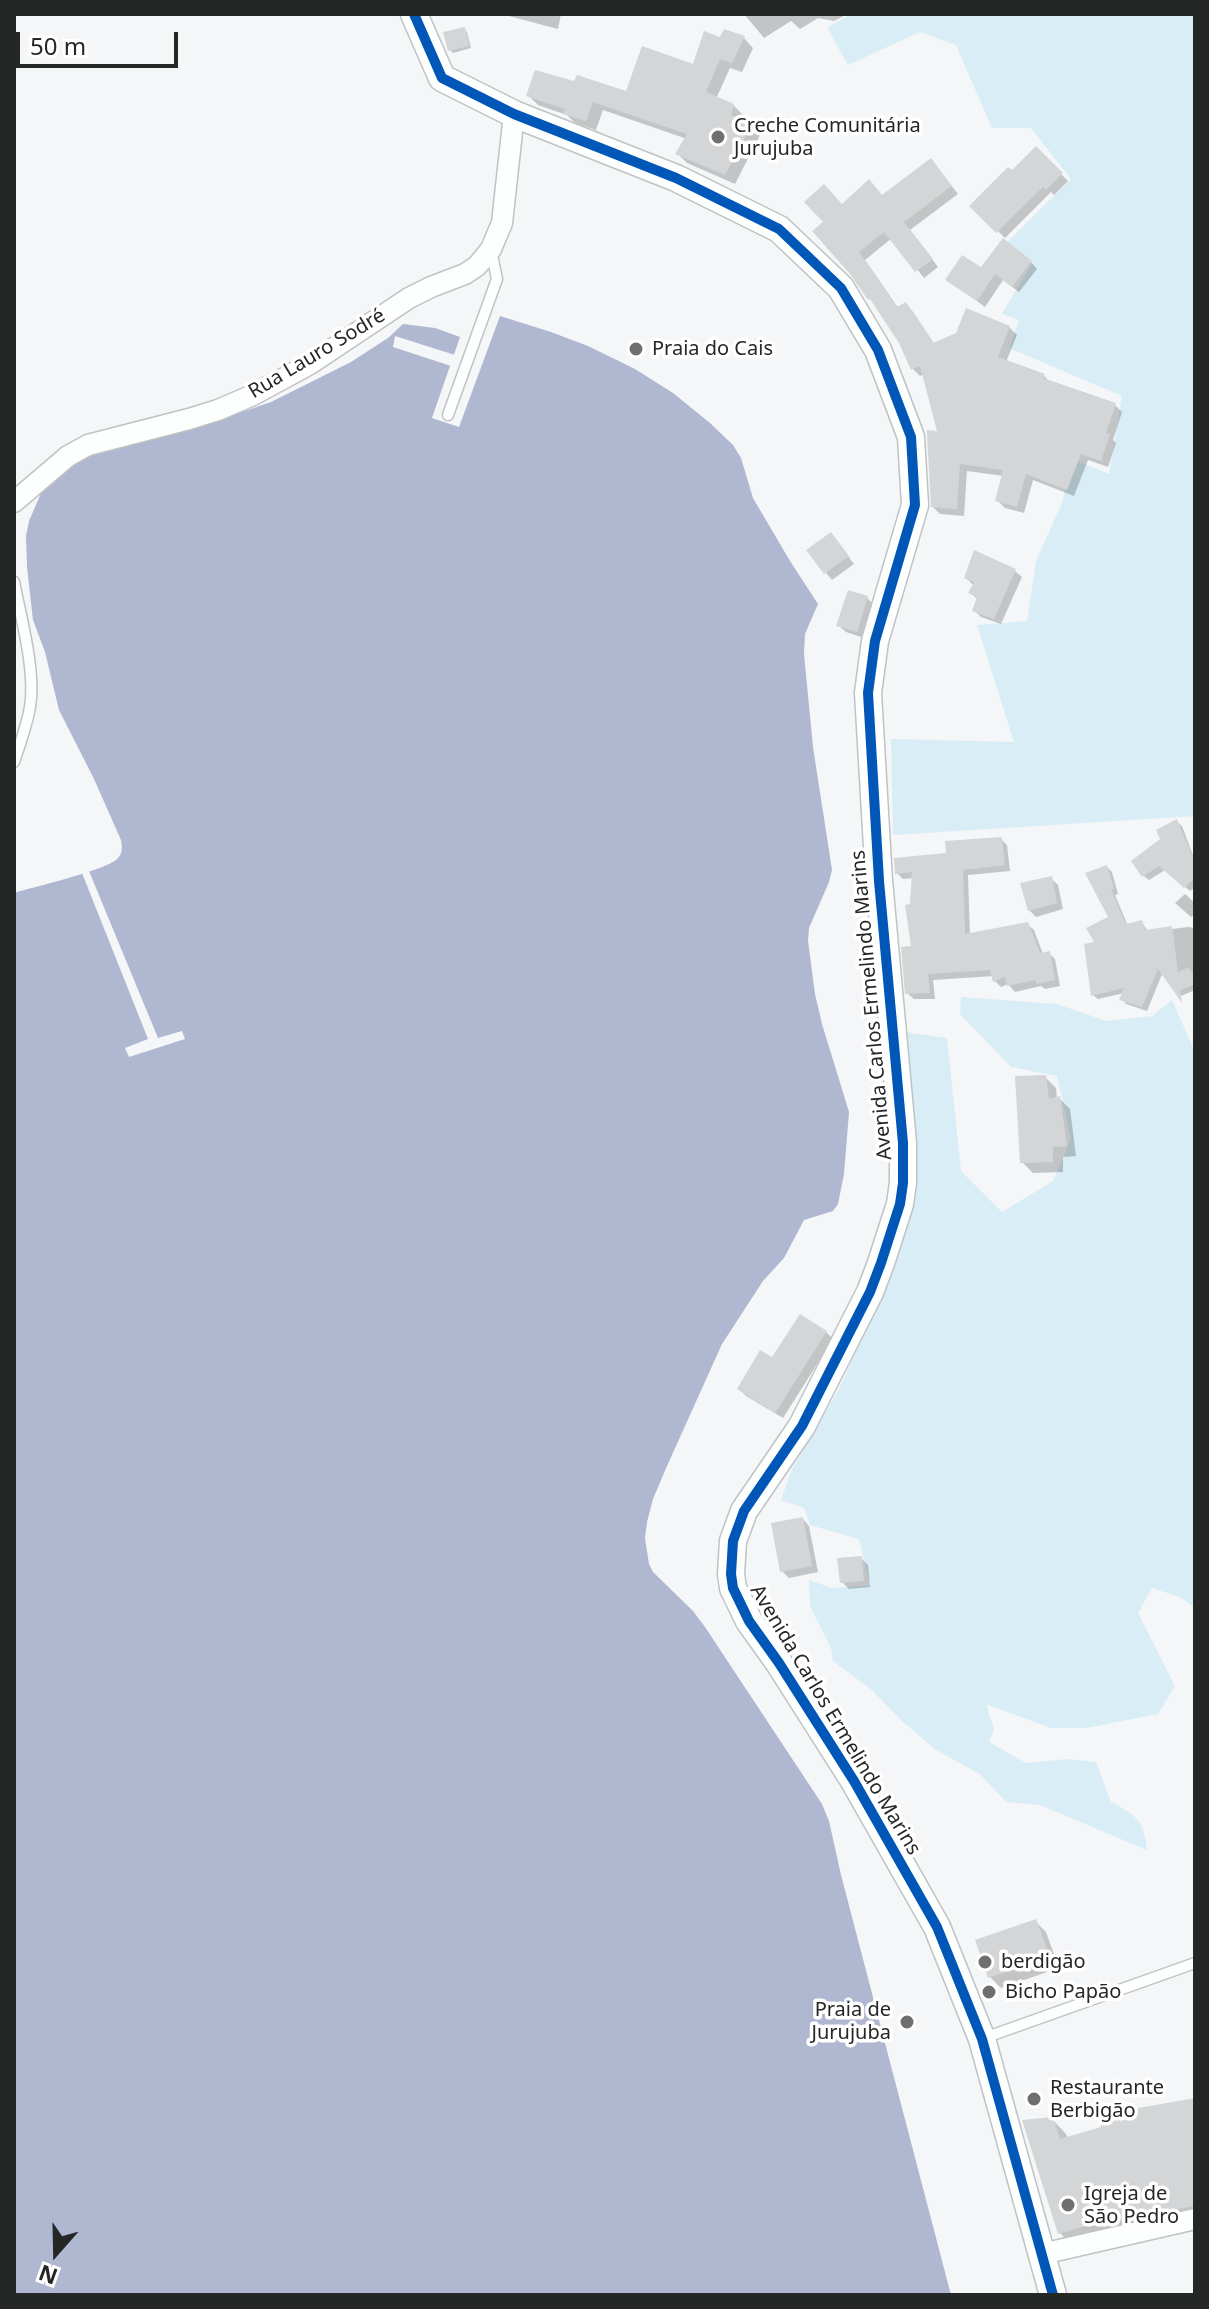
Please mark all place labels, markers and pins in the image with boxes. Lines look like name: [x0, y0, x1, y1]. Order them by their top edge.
place label: Creche Comunitária Jurujuba: [734, 114, 921, 161]
marker: Creche Comunitária Jurujuba: [709, 128, 727, 146]
place label: Praia do Cais: [652, 337, 773, 361]
marker: Praia do Cais: [627, 340, 645, 358]
place label: berdigão: [1001, 1950, 1086, 1974]
marker: berdigão: [976, 1953, 994, 1971]
place label: Bicho Papão: [1005, 1980, 1121, 2004]
marker: Bicho Papão: [980, 1983, 998, 2001]
place label: Praia de Jurujuba: [812, 1998, 891, 2045]
marker: Praia de Jurujuba: [898, 2013, 916, 2031]
place label: Restaurante Berbigão: [1050, 2076, 1164, 2123]
marker: Restaurante Berbigão: [1025, 2090, 1043, 2108]
place label: Igreja de São Pedro: [1084, 2182, 1179, 2229]
marker: Igreja de São Pedro: [1059, 2196, 1077, 2214]

